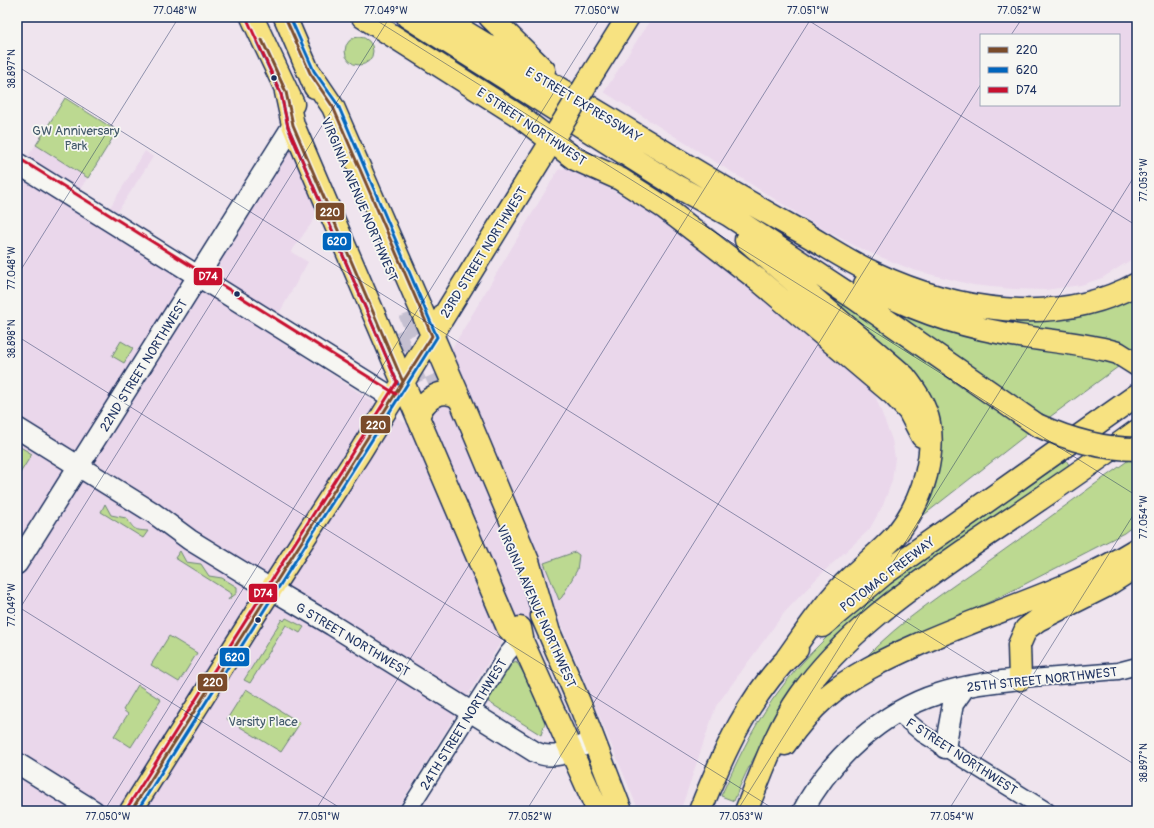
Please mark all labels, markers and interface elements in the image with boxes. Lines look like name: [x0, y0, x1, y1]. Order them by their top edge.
text: 77.048°W: [153, 5, 197, 17]
text: 77.049°W: [364, 5, 408, 17]
text: 77.050°W: [575, 5, 620, 17]
text: 77.051°W: [787, 5, 829, 17]
text: 77.052°W: [997, 5, 1041, 17]
legend: [980, 34, 1120, 106]
text: 220: [1016, 43, 1038, 58]
text: 38.897°N: [6, 49, 18, 89]
text: 620: [1016, 63, 1038, 78]
street label: E STREET EXPRESSWAY: [523, 64, 645, 146]
unlabelled marker: [269, 73, 279, 83]
text: D74: [1016, 83, 1037, 98]
street label: E STREET NORTHWEST: [474, 84, 589, 169]
street label: VIRGINIA AVENUE NORTHWEST: [317, 115, 401, 284]
park label: GW Anniversary Park: [32, 123, 120, 154]
text: 77.053°W: [1138, 158, 1150, 202]
street label: 23RD STREET NORTHWEST: [437, 184, 531, 321]
line badge: 220: [315, 202, 345, 221]
text: 220: [320, 206, 340, 219]
line badge: 620: [322, 232, 352, 251]
text: 620: [327, 235, 348, 248]
text: 77.048°W: [6, 246, 18, 290]
line badge: D74: [193, 267, 223, 286]
text: D74: [198, 270, 218, 283]
unlabelled marker: [232, 289, 242, 299]
street label: 22ND STREET NORTHWEST: [97, 296, 191, 435]
text: 38.898°N: [6, 319, 18, 359]
line badge: 220: [360, 415, 391, 434]
text: 220: [366, 419, 386, 432]
text: 77.054°W: [1138, 495, 1150, 539]
street label: VIRGINIA AVENUE NORTHWEST: [493, 523, 579, 690]
street label: POTOMAC FREEWAY: [837, 534, 939, 616]
text: 77.049°W: [6, 583, 18, 627]
line badge: D74: [248, 583, 278, 603]
text: D74: [253, 587, 273, 600]
street label: G STREET NORTHWEST: [293, 600, 412, 680]
unlabelled marker: [253, 615, 263, 625]
line badge: 620: [219, 647, 250, 667]
text: 620: [225, 651, 246, 664]
street label: 24TH STREET NORTHWEST: [417, 656, 511, 793]
street label: 25TH STREET NORTHWEST: [966, 664, 1118, 696]
line badge: 220: [197, 673, 228, 692]
text: 220: [203, 676, 223, 689]
park label: Varsity Place: [228, 714, 298, 730]
street label: F STREET NORTHWEST: [903, 715, 1020, 799]
text: 38.897°N: [1138, 743, 1150, 783]
text: 77.050°W: [86, 811, 131, 823]
text: 77.051°W: [298, 811, 340, 823]
text: 77.052°W: [508, 811, 552, 823]
text: 77.053°W: [719, 811, 763, 823]
text: 77.054°W: [930, 811, 974, 823]

